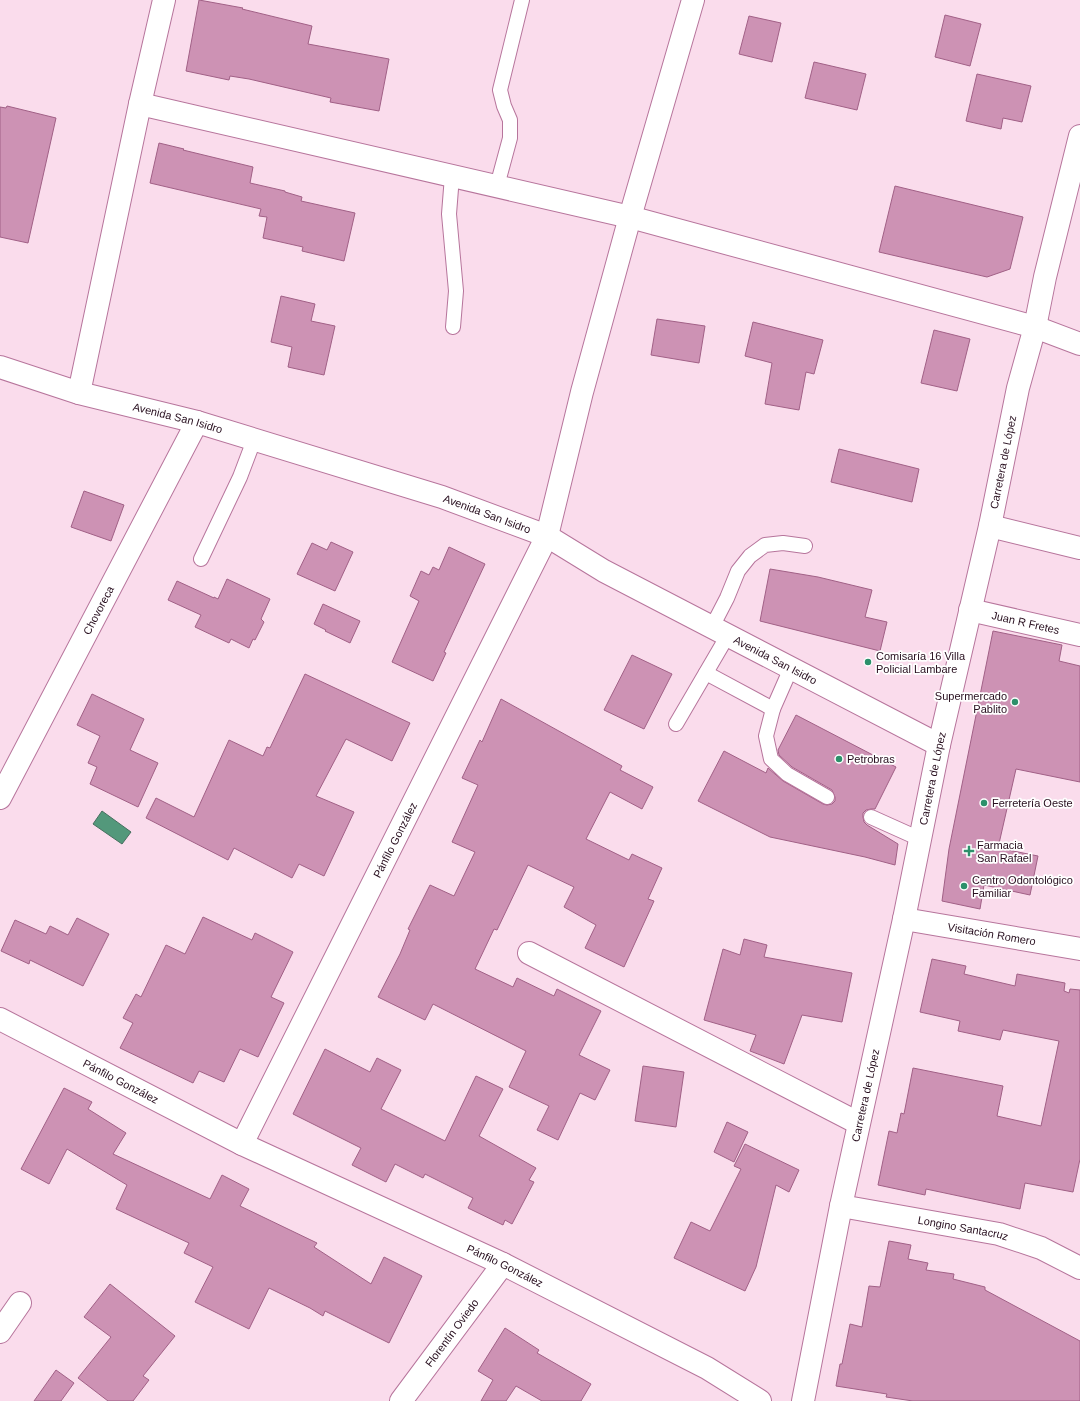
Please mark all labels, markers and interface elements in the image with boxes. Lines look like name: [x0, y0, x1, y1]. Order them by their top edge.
street label: Avenida San Isidro: [132, 400, 224, 435]
street label: Carretera de López: [988, 414, 1018, 510]
street label: Avenida San Isidro: [442, 492, 532, 535]
street label: Chovoreca: [81, 583, 116, 637]
street label: Juan R Fretes: [991, 609, 1061, 636]
street label: Avenida San Isidro: [732, 633, 819, 687]
place label: Comisaría 16 Villa Policial Lambare: [876, 650, 966, 675]
marker: Comisaría 16 Villa Policial Lambare: [863, 657, 873, 667]
place label: Supermercado Pablito: [935, 690, 1007, 715]
marker: Supermercado Pablito: [1010, 697, 1020, 707]
street label: Carretera de López: [917, 731, 948, 826]
place label: Petrobras: [847, 753, 895, 765]
marker: Petrobras: [834, 754, 844, 764]
place label: Ferretería Oeste: [992, 797, 1073, 809]
marker: Ferretería Oeste: [979, 798, 989, 808]
street label: Pánfilo González: [371, 800, 419, 880]
place label: Farmacia San Rafael: [977, 839, 1031, 864]
marker: Farmacia San Rafael: [964, 846, 974, 856]
place label: Centro Odontológico Familiar: [972, 874, 1073, 899]
marker: Centro Odontológico Familiar: [959, 881, 969, 891]
street label: Visitación Romero: [947, 921, 1037, 947]
street label: Carretera de López: [849, 1048, 881, 1143]
street label: Pánfilo González: [81, 1057, 161, 1106]
street label: Longino Santacruz: [917, 1214, 1010, 1243]
street label: Pánfilo González: [465, 1242, 545, 1289]
street label: Florentín Oviedo: [423, 1297, 481, 1369]

